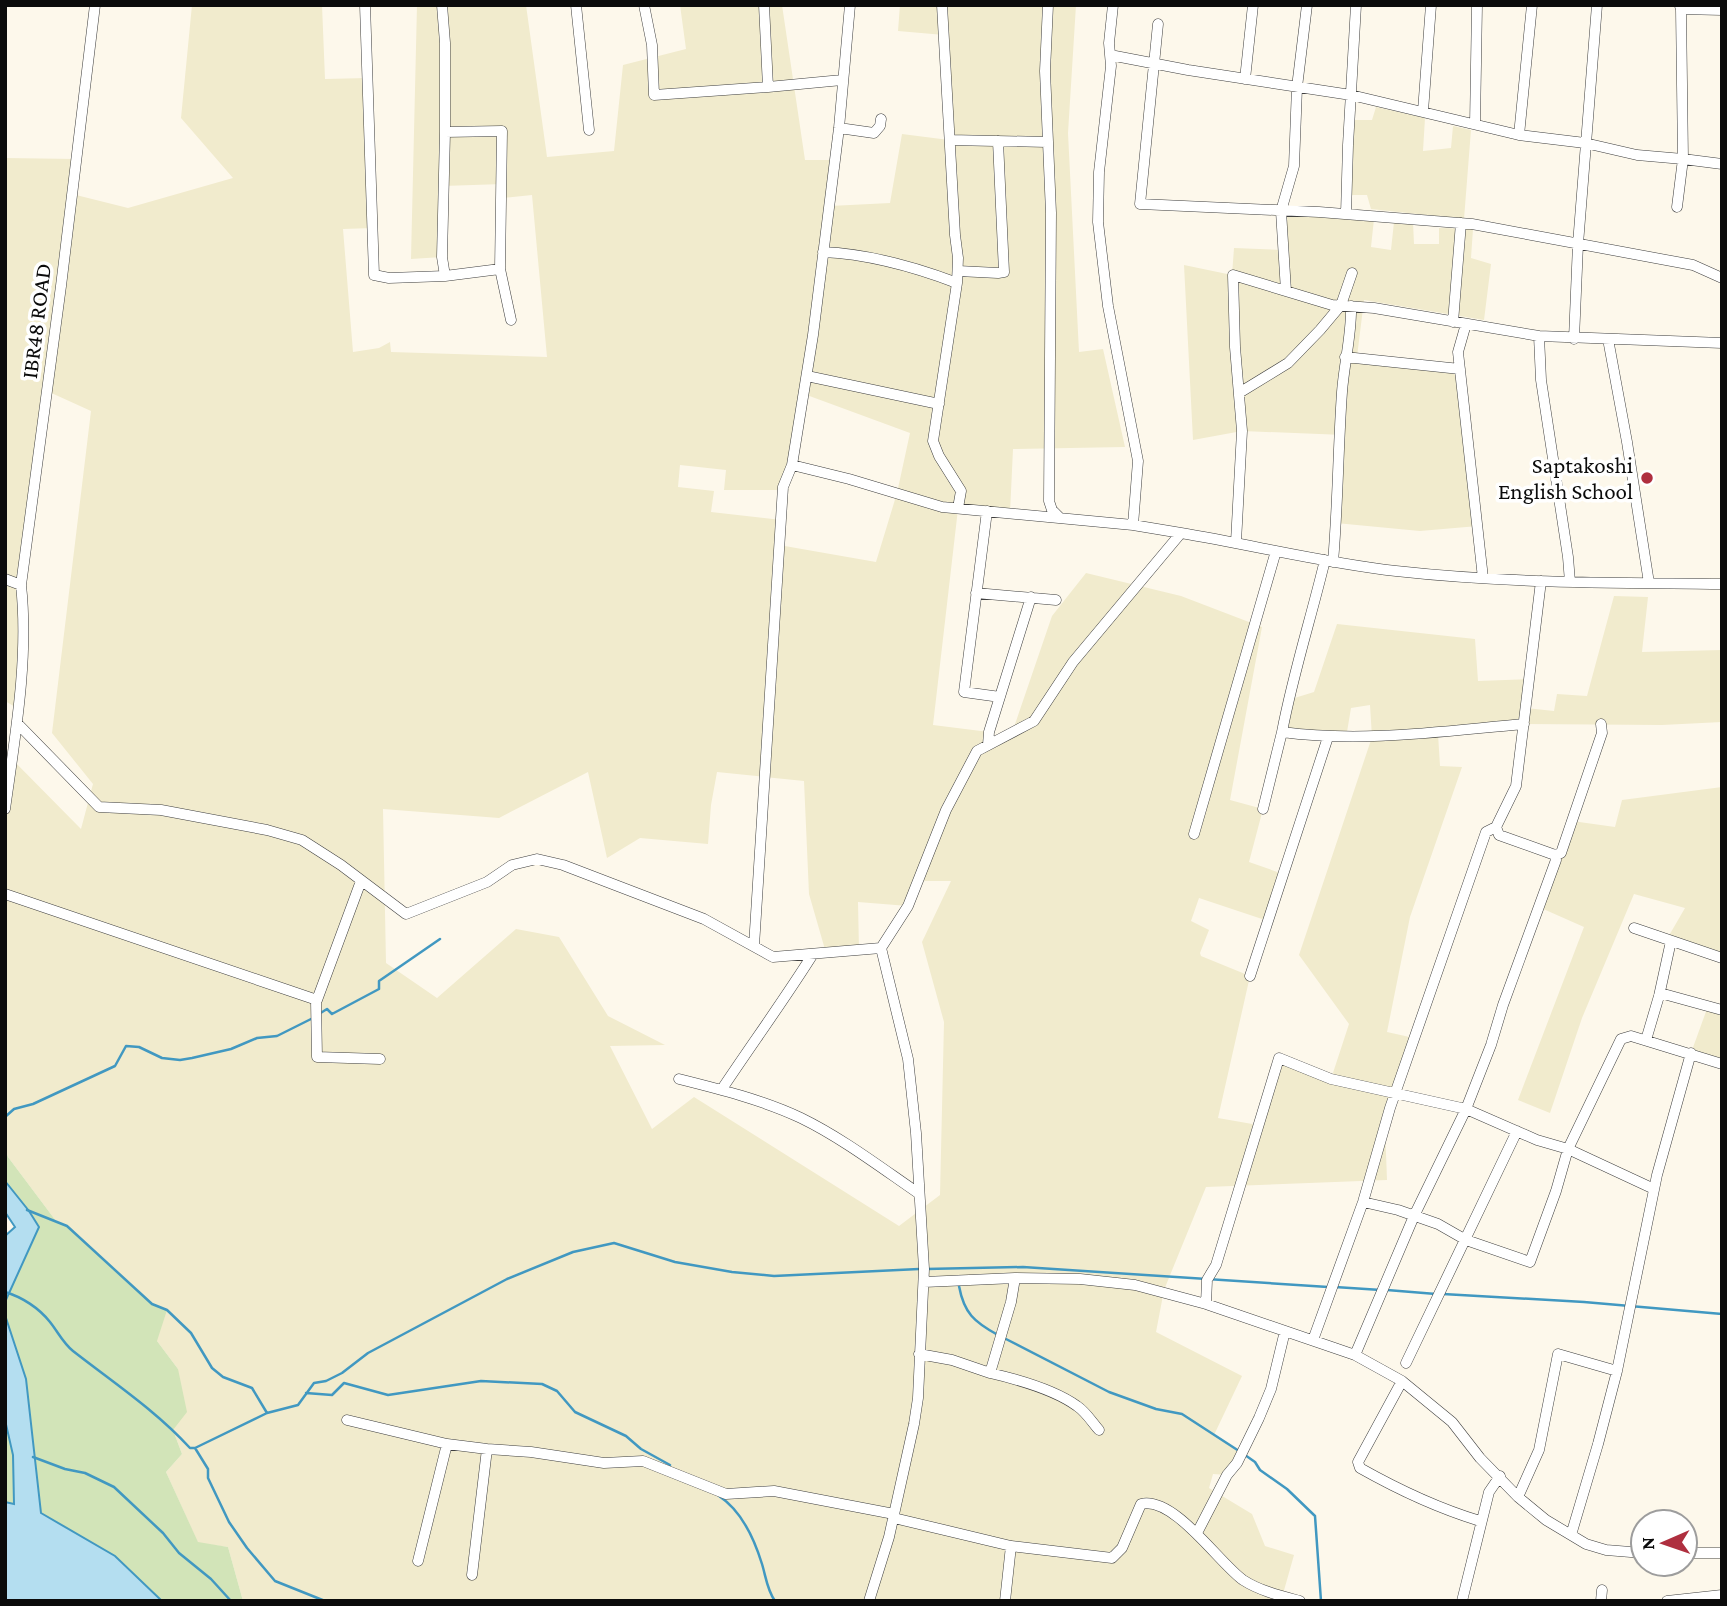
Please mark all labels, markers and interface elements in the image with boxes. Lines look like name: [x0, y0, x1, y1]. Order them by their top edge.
street label: IBR48 ROAD: [16, 262, 56, 380]
place label: Saptakoshi English School: [1498, 452, 1633, 504]
marker: Saptakoshi English School: [1639, 470, 1655, 486]
north arrow: [1629, 1508, 1699, 1578]
text: N: [1637, 1537, 1658, 1550]

